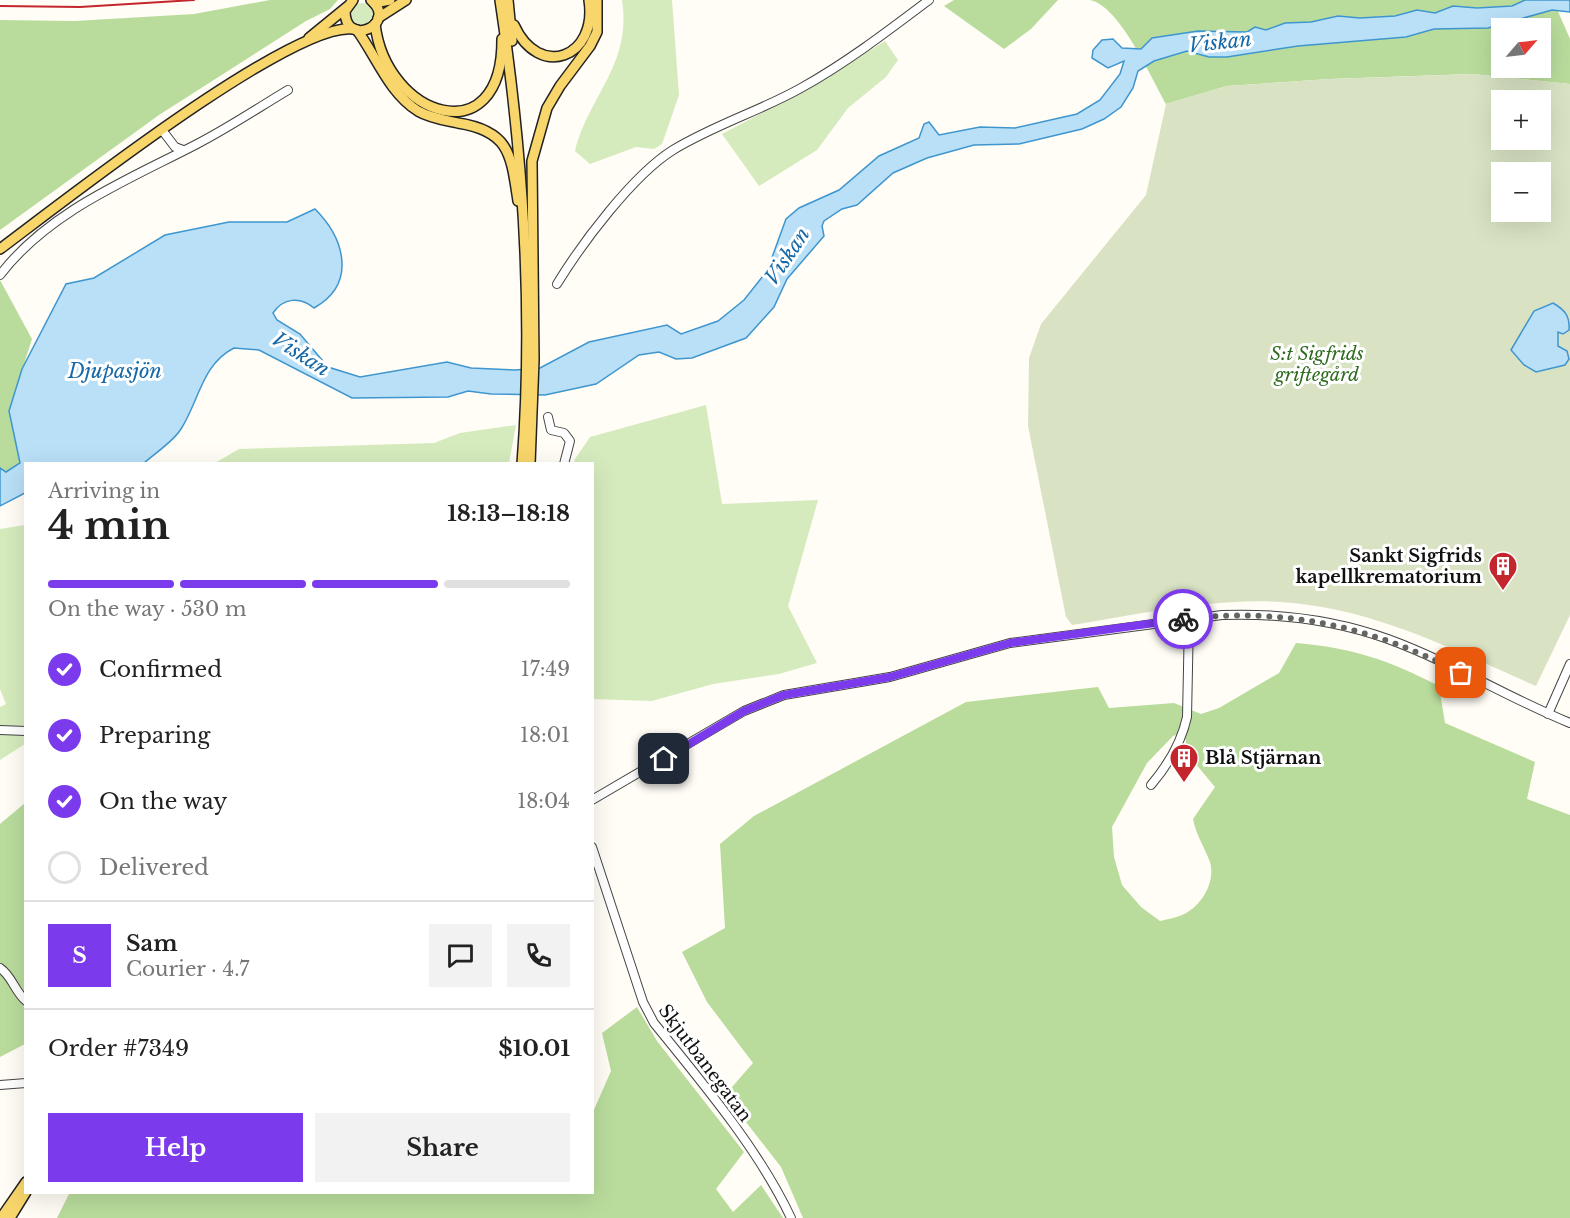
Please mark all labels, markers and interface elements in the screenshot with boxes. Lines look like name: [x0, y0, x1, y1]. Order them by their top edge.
north arrow: [1491, 18, 1551, 78]
map controls: [1491, 18, 1551, 222]
water label: Viskan: [1187, 27, 1253, 57]
button: +: [1491, 90, 1551, 150]
button: −: [1491, 162, 1551, 222]
water label: Viskan: [759, 223, 815, 289]
water label: Viskan: [268, 327, 334, 381]
park label: S:t Sigfrids griftegård: [1270, 343, 1364, 386]
water label: Djupasjön: [67, 359, 162, 383]
text: Arriving in: [48, 479, 160, 503]
text: 18:13–18:18: [447, 500, 570, 527]
text: 4 min: [48, 501, 170, 550]
place label: Sankt Sigfrids kapellkrematorium: [1295, 545, 1482, 588]
building icon: Sankt Sigfrids kapellkrematorium: [1487, 550, 1519, 592]
courier: [1153, 589, 1213, 649]
text: On the way · 530 m: [48, 597, 246, 621]
icon: bike: [1167, 603, 1200, 636]
pin: [1435, 647, 1486, 698]
icon: check: [48, 653, 81, 686]
text: Confirmed: [99, 656, 222, 683]
icon: bag: [1444, 656, 1477, 689]
text: 17:49: [521, 657, 570, 681]
icon: check: [48, 719, 81, 752]
text: Preparing: [99, 722, 210, 749]
text: 18:01: [520, 723, 570, 747]
pin: [638, 733, 689, 784]
icon: home: [647, 742, 680, 775]
building icon: Blå Stjärnan: [1168, 742, 1200, 784]
place label: Blå Stjärnan: [1205, 747, 1321, 769]
icon: check: [48, 785, 81, 818]
text: On the way: [99, 788, 227, 815]
text: 18:04: [517, 789, 570, 813]
text: Delivered: [99, 854, 209, 881]
button: chat: [429, 924, 492, 987]
button: phone: [507, 924, 570, 987]
text: Sam: [126, 930, 178, 957]
text: S: [72, 942, 87, 969]
text: Courier · 4.7: [126, 957, 249, 981]
street label: Skjutbanegatan: [654, 1000, 756, 1126]
text: Order #7349: [48, 1035, 189, 1062]
text: $10.01: [499, 1035, 570, 1062]
button: Help: [48, 1113, 303, 1182]
button: Share: [315, 1113, 570, 1182]

